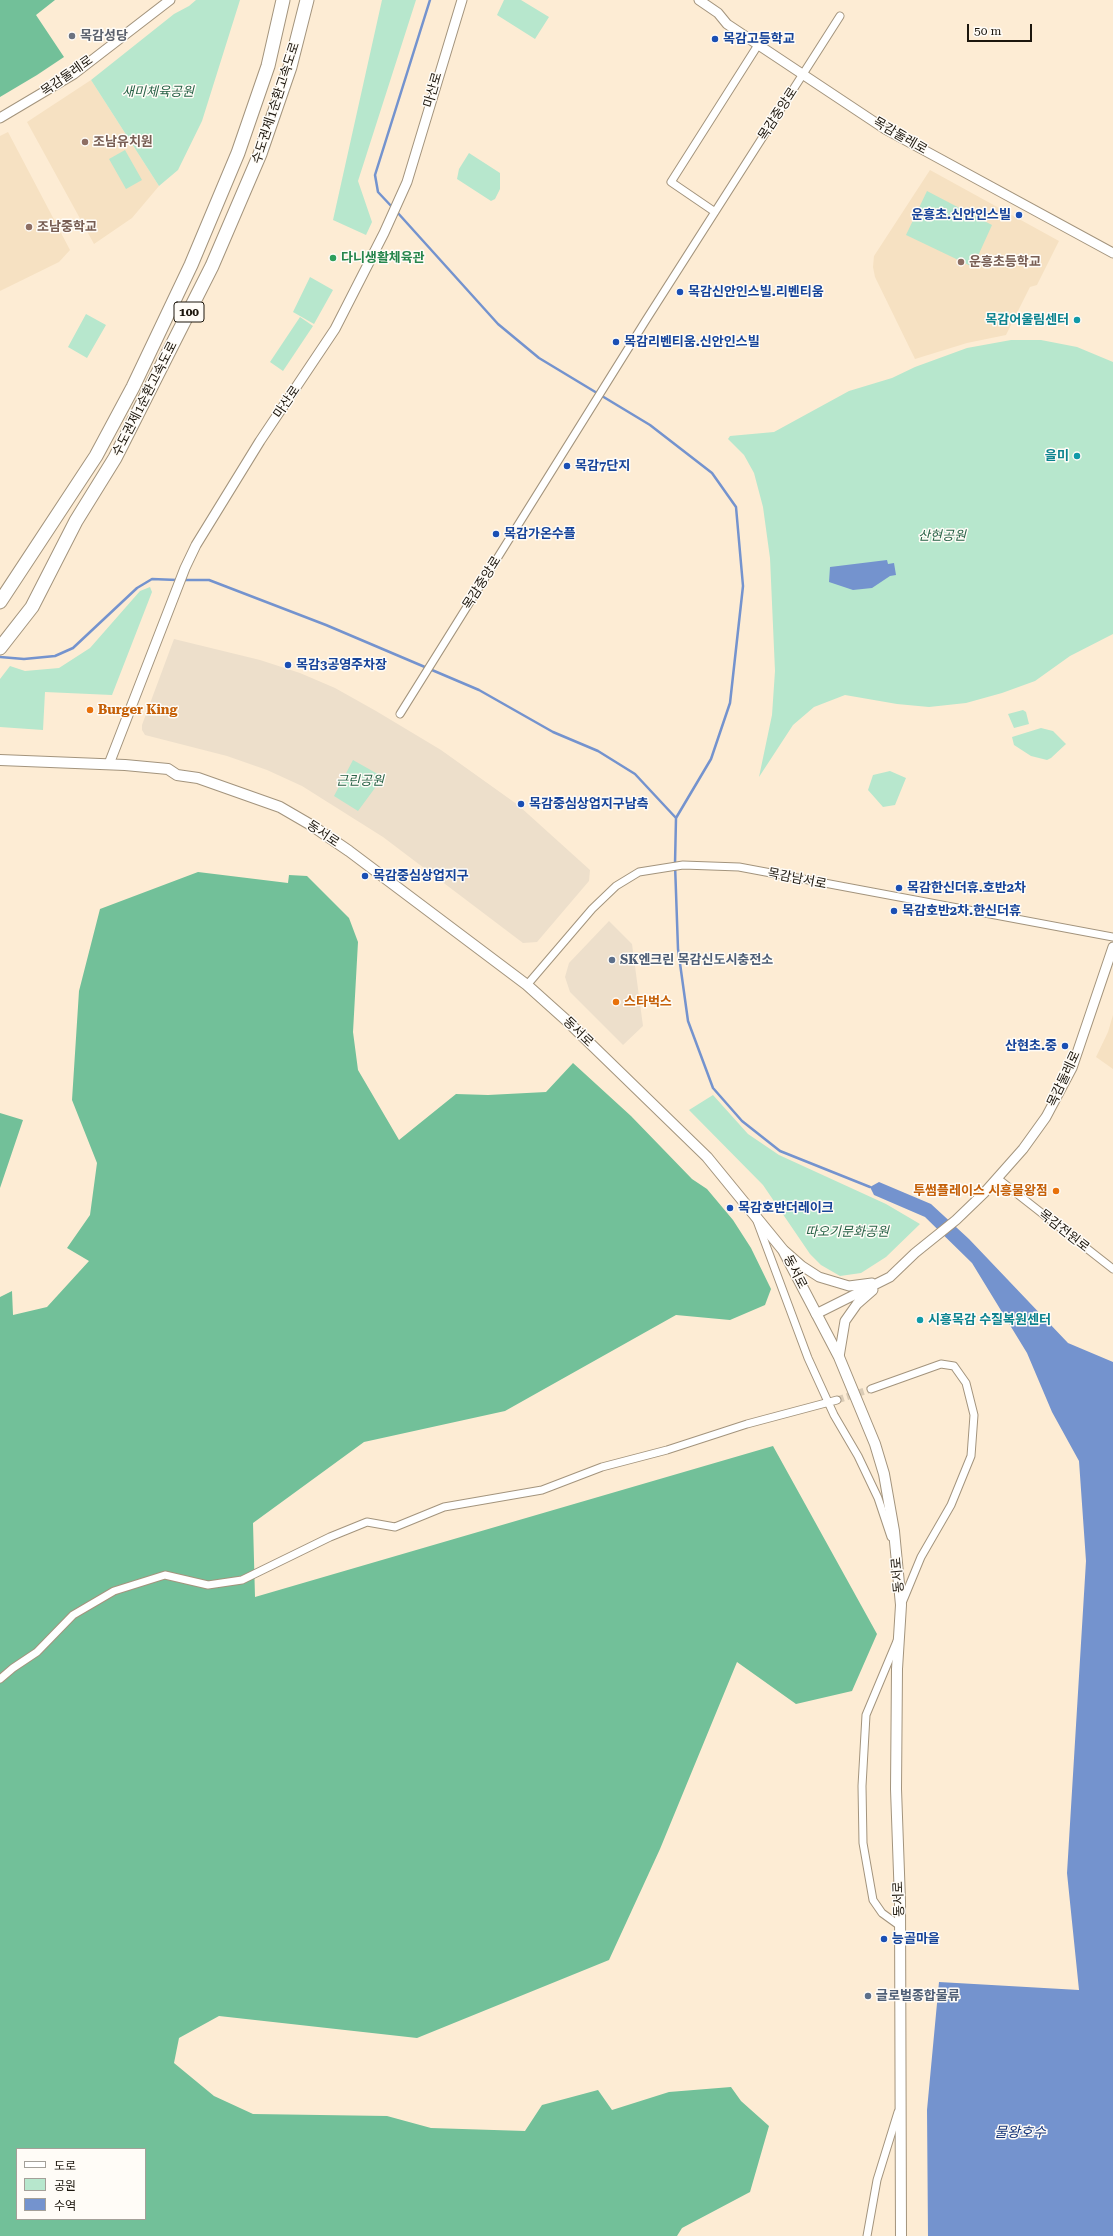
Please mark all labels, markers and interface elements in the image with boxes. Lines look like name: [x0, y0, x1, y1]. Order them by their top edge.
scale bar: [969, 16, 1034, 42]
text: 50 m: [974, 24, 1001, 38]
place label: 목감성당: [80, 28, 128, 44]
marker: 목감성당: [67, 31, 77, 41]
place label: 목감고등학교: [723, 31, 795, 47]
marker: 목감고등학교: [710, 34, 720, 44]
street label: 수도권제1순환고속도로: [249, 40, 303, 166]
street label: 목감둘레로: [38, 52, 96, 100]
street label: 마산로: [421, 71, 445, 109]
park label: 새미체육공원: [122, 84, 194, 100]
street label: 목감중앙로: [755, 85, 801, 143]
street label: 목감둘레로: [870, 114, 930, 158]
place label: 조남유치원: [93, 134, 153, 150]
marker: 조남유치원: [80, 137, 90, 147]
place label: 운흥초.신안인스빌: [911, 207, 1011, 223]
marker: 운흥초.신안인스빌: [1014, 210, 1024, 220]
place label: 조남중학교: [37, 219, 97, 235]
marker: 조남중학교: [24, 222, 34, 232]
place label: 다니생활체육관: [341, 250, 425, 266]
marker: 다니생활체육관: [328, 253, 338, 263]
place label: 운흥초등학교: [969, 254, 1041, 270]
marker: 운흥초등학교: [956, 257, 966, 267]
place label: 목감신안인스빌.리벤티움: [688, 284, 824, 300]
marker: 목감신안인스빌.리벤티움: [675, 287, 685, 297]
road number: 100: [174, 302, 204, 322]
place label: 목감어울림센터: [985, 312, 1069, 328]
marker: 목감어울림센터: [1072, 315, 1082, 325]
place label: 목감리벤티움.신안인스빌: [624, 334, 760, 350]
marker: 목감리벤티움.신안인스빌: [611, 337, 621, 347]
street label: 수도권제1순환고속도로: [109, 339, 181, 459]
street label: 마산로: [271, 383, 303, 421]
place label: 을미: [1045, 448, 1069, 464]
marker: 을미: [1072, 451, 1082, 461]
place label: 목감7단지: [575, 458, 630, 474]
marker: 목감7단지: [562, 461, 572, 471]
place label: 목감가온수플: [504, 526, 576, 542]
park label: 산현공원: [918, 528, 966, 544]
marker: 목감가온수플: [491, 529, 501, 539]
street label: 목감중앙로: [460, 554, 504, 612]
place label: 목감3공영주차장: [296, 657, 387, 673]
marker: 목감3공영주차장: [283, 660, 293, 670]
place label: Burger King: [98, 702, 178, 718]
marker: Burger King: [85, 705, 95, 715]
park label: 근린공원: [336, 773, 384, 789]
place label: 목감중심상업지구남측: [529, 796, 649, 812]
marker: 목감중심상업지구남측: [516, 799, 526, 809]
street label: 동서로: [304, 818, 342, 850]
street label: 목감남서로: [766, 866, 828, 892]
place label: 목감중심상업지구: [373, 868, 469, 884]
marker: 목감중심상업지구: [360, 871, 370, 881]
place label: 목감한신더휴.호반2차: [907, 880, 1026, 896]
marker: 목감한신더휴.호반2차: [894, 883, 904, 893]
place label: 목감호반2차.한신더휴: [902, 903, 1021, 919]
marker: 목감호반2차.한신더휴: [889, 906, 899, 916]
place label: SK엔크린 목감신도시충전소: [620, 952, 773, 968]
marker: SK엔크린 목감신도시충전소: [607, 955, 617, 965]
place label: 스타벅스: [624, 994, 672, 1010]
marker: 스타벅스: [611, 997, 621, 1007]
street label: 동서로: [560, 1014, 596, 1050]
place label: 산현초.중: [1005, 1038, 1057, 1054]
marker: 산현초.중: [1060, 1041, 1070, 1051]
street label: 목감둘레로: [1044, 1049, 1084, 1109]
place label: 투썸플레이스 시흥물왕점: [913, 1183, 1048, 1199]
marker: 투썸플레이스 시흥물왕점: [1051, 1186, 1061, 1196]
place label: 목감호반더레이크: [738, 1200, 834, 1216]
marker: 목감호반더레이크: [725, 1203, 735, 1213]
street label: 목감전원로: [1036, 1206, 1092, 1256]
park label: 따오기문화공원: [805, 1224, 889, 1240]
street label: 동서로: [780, 1252, 810, 1292]
place label: 시흥목감 수질복원센터: [928, 1312, 1051, 1328]
marker: 시흥목감 수질복원센터: [915, 1315, 925, 1325]
street label: 동서로: [889, 1556, 907, 1594]
street label: 동서로: [891, 1881, 907, 1917]
place label: 능골마을: [892, 1931, 940, 1947]
marker: 능골마을: [879, 1934, 889, 1944]
place label: 글로벌종합물류: [876, 1988, 960, 2004]
marker: 글로벌종합물류: [863, 1991, 873, 2001]
water label: 물왕호수: [994, 2125, 1046, 2141]
legend: [16, 2148, 146, 2220]
text: 도로: [54, 2159, 76, 2173]
text: 공원: [54, 2179, 76, 2193]
text: 수역: [54, 2199, 76, 2213]

